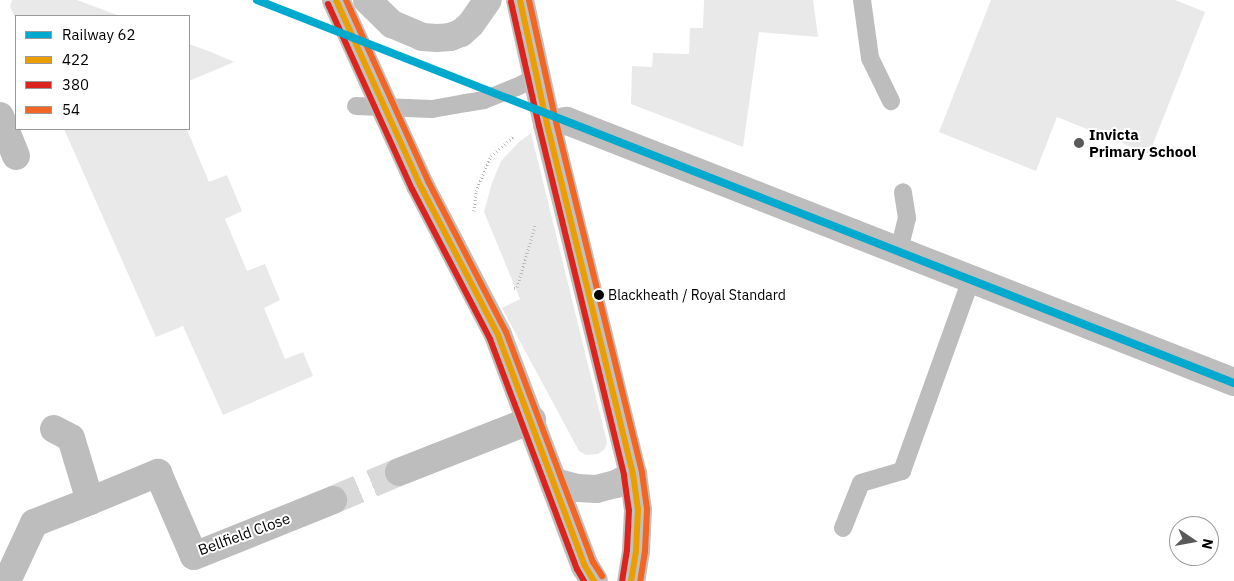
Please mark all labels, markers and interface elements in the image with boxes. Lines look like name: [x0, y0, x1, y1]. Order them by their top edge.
legend: [15, 15, 190, 130]
text: Railway 62: [62, 25, 136, 44]
text: 422: [62, 50, 89, 69]
text: 380: [62, 75, 89, 94]
text: 54: [62, 100, 80, 119]
place label: Invicta Primary School: [1089, 125, 1196, 160]
marker: Invicta Primary School: [1073, 137, 1085, 149]
place label: Blackheath / Royal Standard: [608, 287, 786, 303]
marker: Blackheath / Royal Standard: [594, 290, 604, 300]
street label: Bellfield Close: [196, 509, 292, 559]
north arrow: [1169, 516, 1219, 566]
text: N: [1198, 537, 1218, 551]

